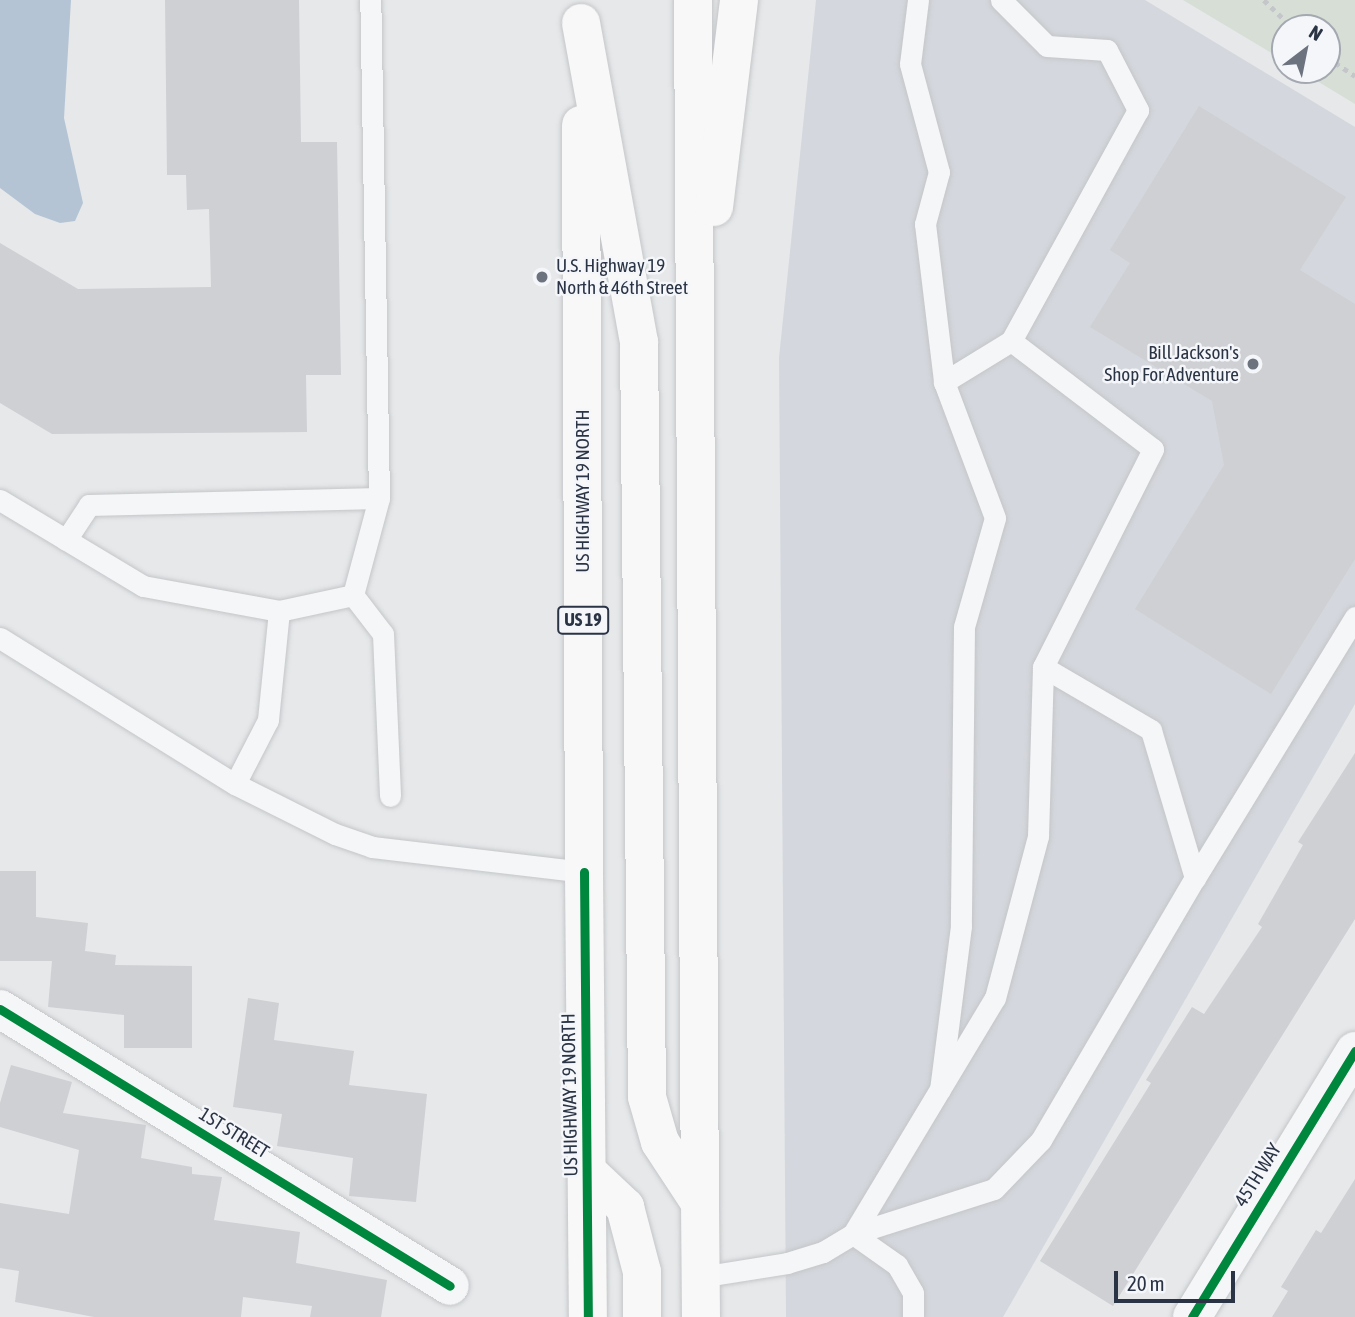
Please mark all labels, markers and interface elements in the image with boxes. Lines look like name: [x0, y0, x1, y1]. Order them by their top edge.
north arrow: [1271, 14, 1341, 84]
text: N: [1305, 21, 1327, 45]
place label: U.S. Highway 19 North & 46th Street: [556, 255, 688, 299]
marker: U.S. Highway 19 North & 46th Street: [534, 269, 550, 285]
place label: Bill Jackson's Shop For Adventure: [1104, 342, 1239, 386]
marker: Bill Jackson's Shop For Adventure: [1245, 356, 1261, 372]
street label: US HIGHWAY 19 NORTH: [572, 409, 594, 573]
road number: US 19: [557, 606, 609, 634]
street label: US HIGHWAY 19 NORTH: [557, 1013, 583, 1177]
street label: 1ST STREET: [195, 1103, 273, 1163]
street label: 45TH WAY: [1230, 1139, 1286, 1211]
scale bar: [1117, 1258, 1238, 1302]
text: 20 m: [1127, 1271, 1165, 1295]

